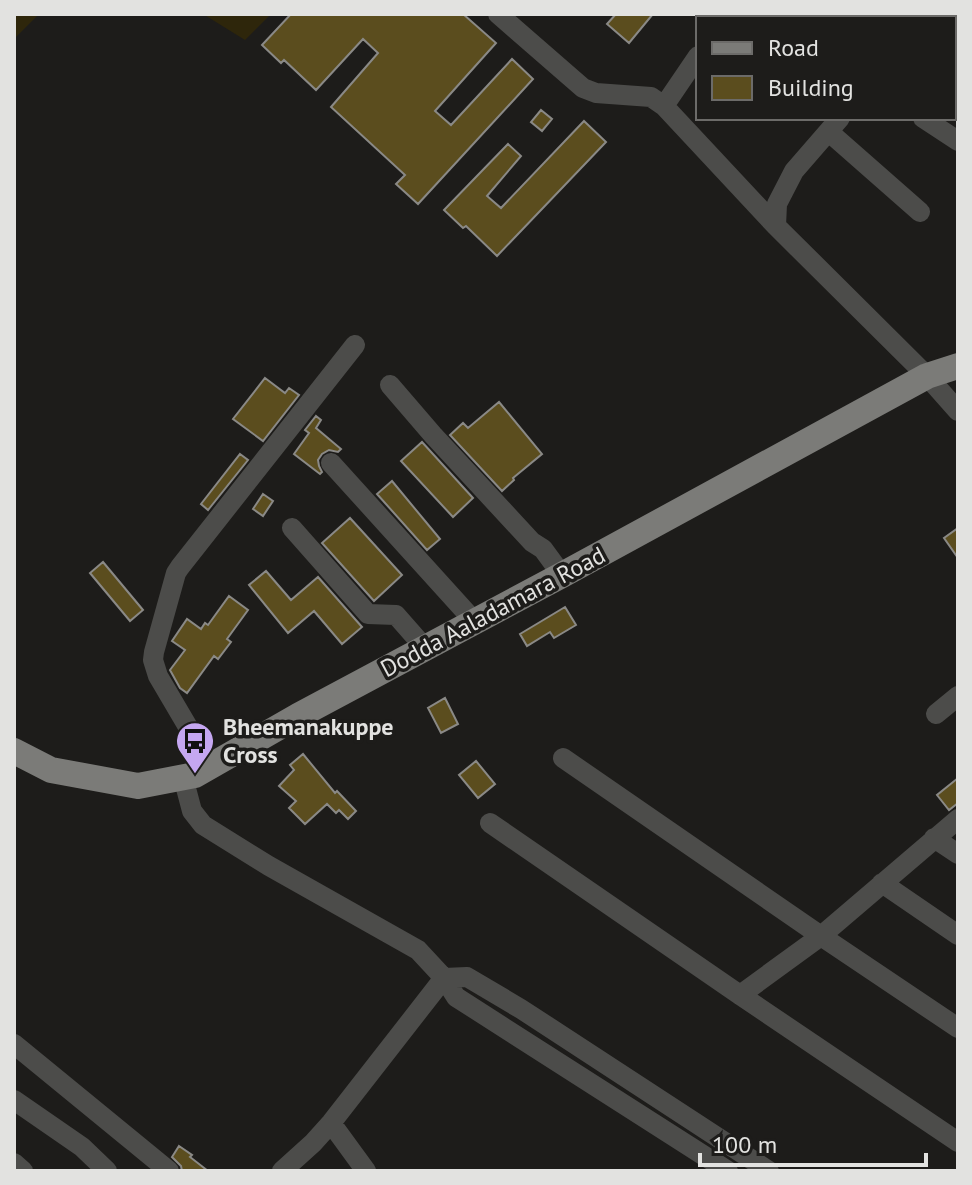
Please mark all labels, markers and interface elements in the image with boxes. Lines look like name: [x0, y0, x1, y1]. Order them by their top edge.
legend: [696, 16, 956, 120]
text: Road: [768, 32, 819, 63]
text: Building: [768, 72, 854, 103]
street label: Dodda Aaladamara Road: [375, 539, 611, 684]
place label: Bheemanakuppe Cross: [223, 711, 394, 770]
bus stop icon: Bheemanakuppe Cross: [174, 720, 216, 775]
scale bar: [700, 1117, 926, 1167]
text: 100 m: [712, 1129, 777, 1160]

